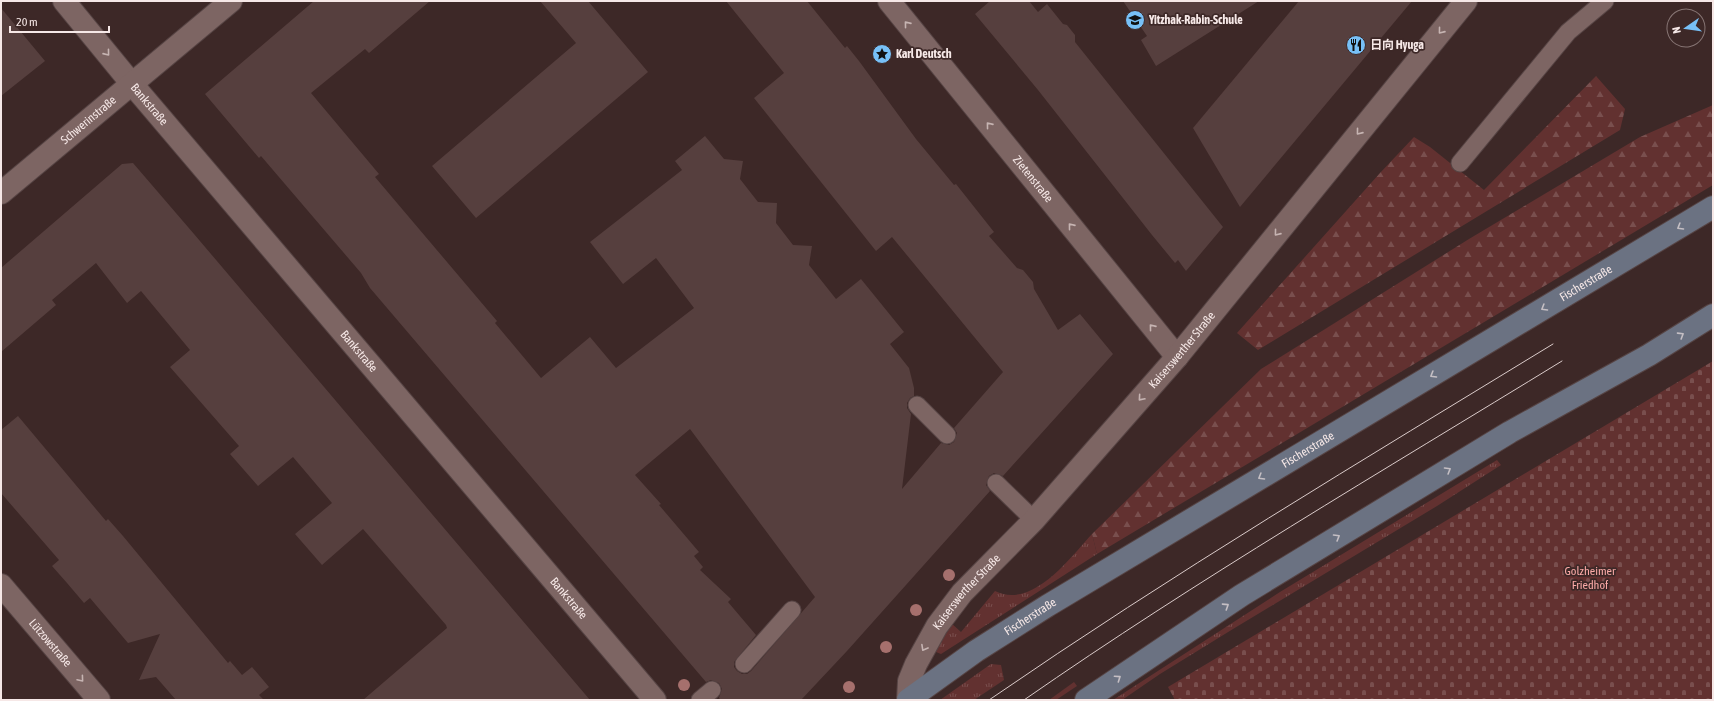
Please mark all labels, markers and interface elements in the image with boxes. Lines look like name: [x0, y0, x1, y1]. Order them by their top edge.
scale bar: [10, 8, 109, 34]
north arrow: [1666, 8, 1706, 48]
school or university icon: Yitzhak-Rabin-Schule: [1124, 9, 1146, 31]
place label: Yitzhak-Rabin-Schule: [1148, 13, 1243, 27]
text: 20 m: [16, 15, 38, 29]
one-way arrow: [905, 21, 912, 28]
text: N: [1670, 26, 1683, 35]
one-way arrow: [1439, 27, 1446, 34]
restaurant icon: 日向 Hyuga: [1345, 34, 1367, 56]
place label: 日向 Hyuga: [1370, 38, 1424, 52]
place icon: Karl Deutsch: [871, 43, 893, 65]
place label: Karl Deutsch: [896, 47, 952, 61]
one-way arrow: [102, 48, 109, 55]
street label: Bankstraße: [128, 81, 171, 128]
street label: Schwerinstraße: [58, 93, 119, 147]
one-way arrow: [986, 122, 993, 129]
one-way arrow: [1357, 128, 1364, 135]
street label: Zietenstraße: [1010, 153, 1056, 205]
one-way arrow: [1677, 222, 1684, 229]
one-way arrow: [1068, 223, 1075, 230]
one-way arrow: [1275, 229, 1282, 236]
street label: Fischerstraße: [1557, 262, 1615, 304]
one-way arrow: [1541, 304, 1548, 311]
street label: Kaiserswerther Straße: [1146, 309, 1218, 391]
one-way arrow: [1150, 324, 1157, 331]
street label: Bankstraße: [337, 328, 381, 375]
one-way arrow: [1677, 332, 1684, 340]
one-way arrow: [1430, 370, 1437, 378]
one-way arrow: [1138, 393, 1146, 401]
street label: Fischerstraße: [1279, 429, 1337, 471]
one-way arrow: [1444, 467, 1451, 474]
one-way arrow: [1258, 473, 1265, 480]
one-way arrow: [1333, 535, 1340, 542]
street label: Kaiserswerther Straße: [930, 551, 1003, 632]
park label: Golzheimer Friedhof: [1564, 564, 1616, 592]
street label: Bankstraße: [547, 575, 590, 622]
street label: Fischerstraße: [1002, 595, 1059, 638]
one-way arrow: [1222, 603, 1229, 611]
street label: Lützowstraße: [26, 616, 75, 670]
one-way arrow: [921, 644, 929, 651]
one-way arrow: [76, 674, 83, 682]
one-way arrow: [1114, 675, 1121, 683]

